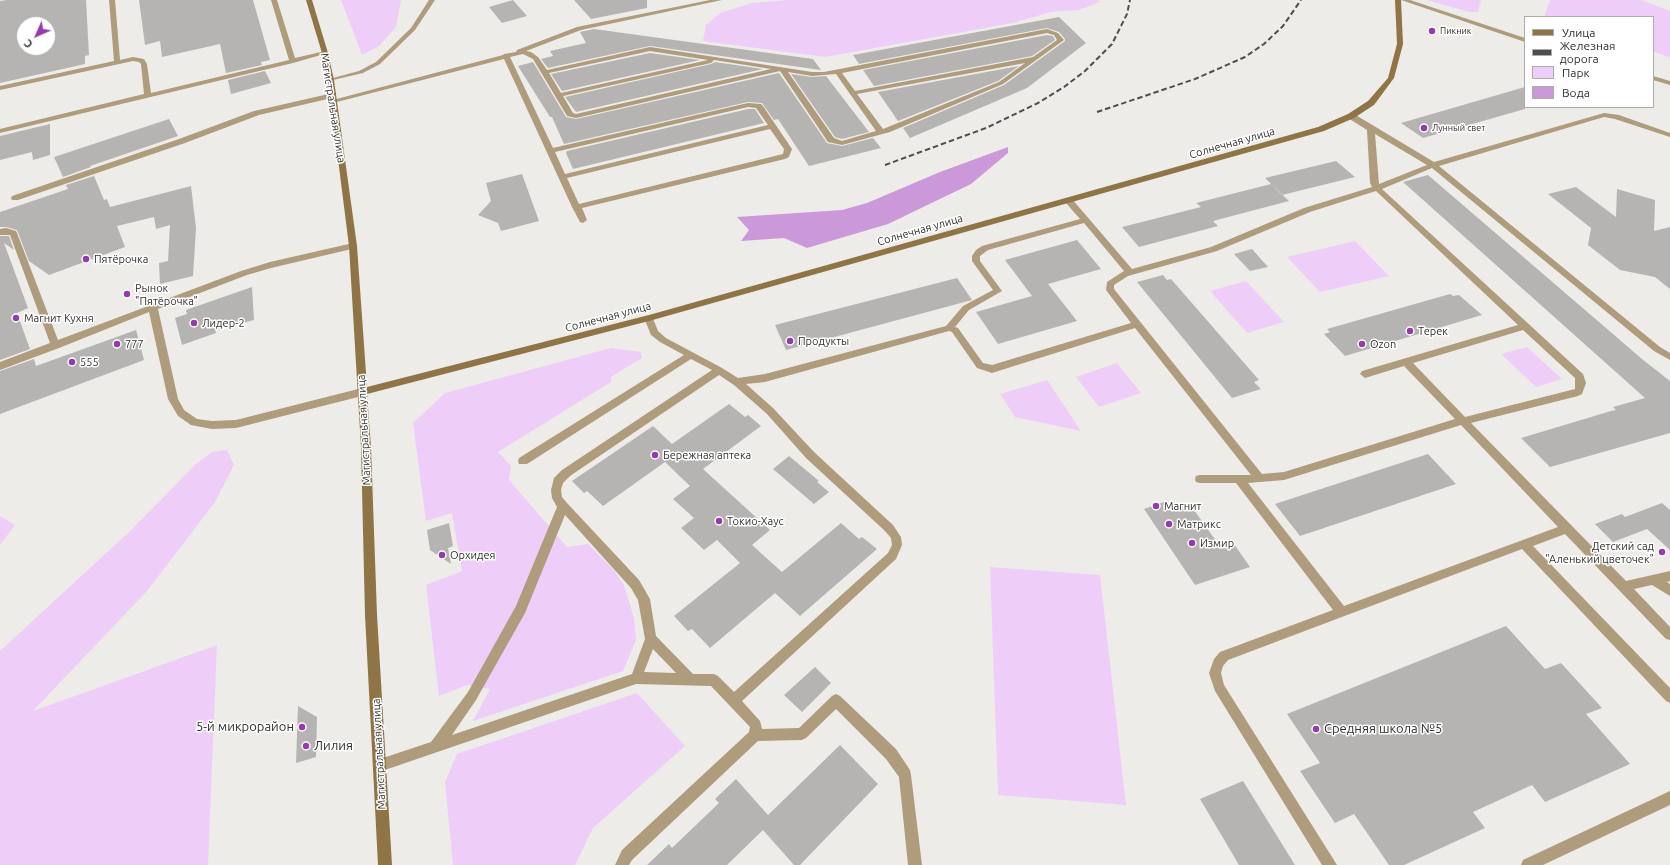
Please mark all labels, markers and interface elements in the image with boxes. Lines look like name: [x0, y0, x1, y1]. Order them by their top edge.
north arrow: [16, 16, 56, 56]
legend: [1524, 16, 1654, 108]
marker: Пикник: [1427, 26, 1437, 36]
place label: Пикник: [1440, 26, 1471, 36]
text: Улица: [1562, 26, 1595, 39]
text: С: [21, 37, 35, 51]
text: Железная дорога: [1560, 39, 1616, 65]
street label: Магистральная улица: [318, 52, 348, 164]
text: Парк: [1562, 66, 1590, 79]
text: Вода: [1562, 86, 1590, 99]
marker: Лунный свет: [1419, 123, 1429, 133]
place label: Лунный свет: [1432, 123, 1485, 133]
street label: Солнечная улица: [1188, 124, 1276, 162]
street label: Солнечная улица: [876, 211, 964, 249]
place label: Пятёрочка: [94, 252, 148, 266]
marker: Пятёрочка: [81, 254, 91, 264]
place label: Рынок "Пятёрочка": [135, 281, 198, 307]
marker: Рынок "Пятёрочка": [122, 289, 132, 299]
street label: Солнечная улица: [564, 299, 652, 335]
place label: Магнит Кухня: [24, 311, 94, 325]
marker: Магнит Кухня: [11, 313, 21, 323]
place label: Лидер-2: [202, 316, 245, 330]
marker: Лидер-2: [189, 318, 199, 328]
place label: Терек: [1418, 324, 1448, 338]
marker: Терек: [1405, 326, 1415, 336]
place label: Продукты: [798, 334, 849, 348]
marker: Продукты: [785, 336, 795, 346]
place label: 777: [125, 337, 144, 351]
place label: Ozon: [1370, 337, 1396, 351]
marker: 777: [112, 339, 122, 349]
marker: Ozon: [1357, 339, 1367, 349]
place label: 555: [80, 355, 99, 369]
marker: 555: [67, 357, 77, 367]
street label: Магистральная улица: [355, 374, 373, 486]
place label: Бережная аптека: [663, 448, 751, 462]
marker: Бережная аптека: [650, 450, 660, 460]
place label: Магнит: [1164, 499, 1201, 513]
marker: Магнит: [1151, 501, 1161, 511]
place label: Токио-Хаус: [727, 514, 784, 528]
marker: Токио-Хаус: [714, 516, 724, 526]
place label: Матрикc: [1177, 517, 1221, 531]
marker: Матрикc: [1164, 519, 1174, 529]
place label: Измир: [1200, 536, 1234, 550]
marker: Измир: [1187, 538, 1197, 548]
place label: Детский сад "Аленький цветочек": [1545, 539, 1654, 565]
marker: Детский сад "Аленький цветочек": [1657, 547, 1667, 557]
place label: Орхидея: [450, 548, 495, 562]
marker: Орхидея: [437, 550, 447, 560]
street label: Магистральная улица: [370, 698, 388, 810]
place label: 5-й микрорайон: [196, 719, 294, 735]
place label: Средняя школа №5: [1324, 721, 1442, 737]
marker: 5-й микрорайон: [297, 722, 307, 732]
marker: Средняя школа №5: [1311, 724, 1321, 734]
place label: Лилия: [314, 738, 353, 754]
marker: Лилия: [301, 741, 311, 751]

